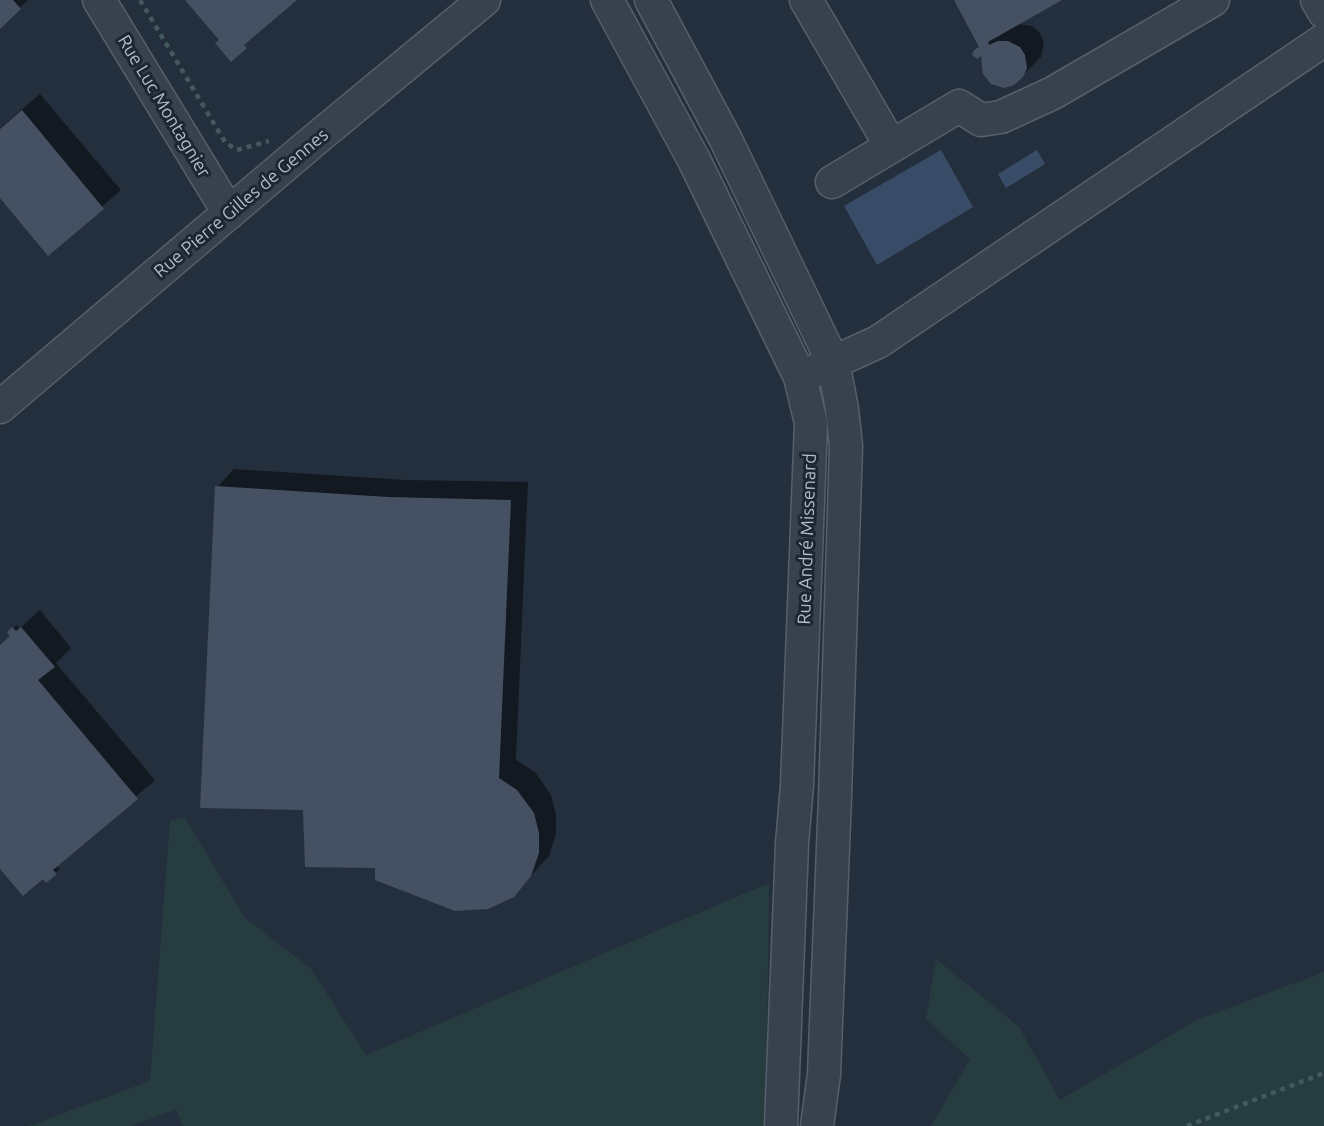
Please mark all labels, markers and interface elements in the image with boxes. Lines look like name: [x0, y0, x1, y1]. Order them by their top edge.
street label: Rue Luc Montagnier: [113, 31, 215, 181]
street label: Rue Pierre Gilles de Gennes: [150, 124, 332, 282]
street label: Rue André Missenard: [793, 453, 821, 625]

